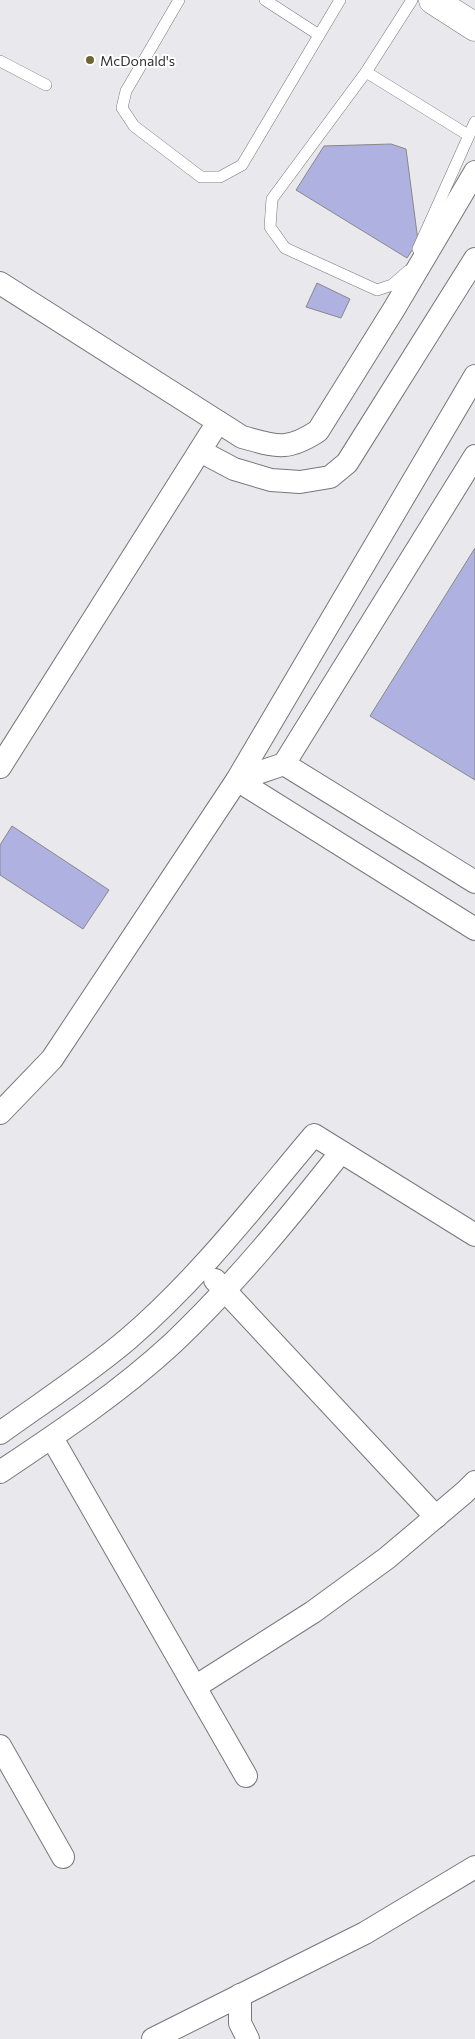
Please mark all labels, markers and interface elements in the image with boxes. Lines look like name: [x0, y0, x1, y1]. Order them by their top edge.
place label: McDonald's: [100, 52, 175, 69]
marker: McDonald's: [84, 54, 96, 66]

